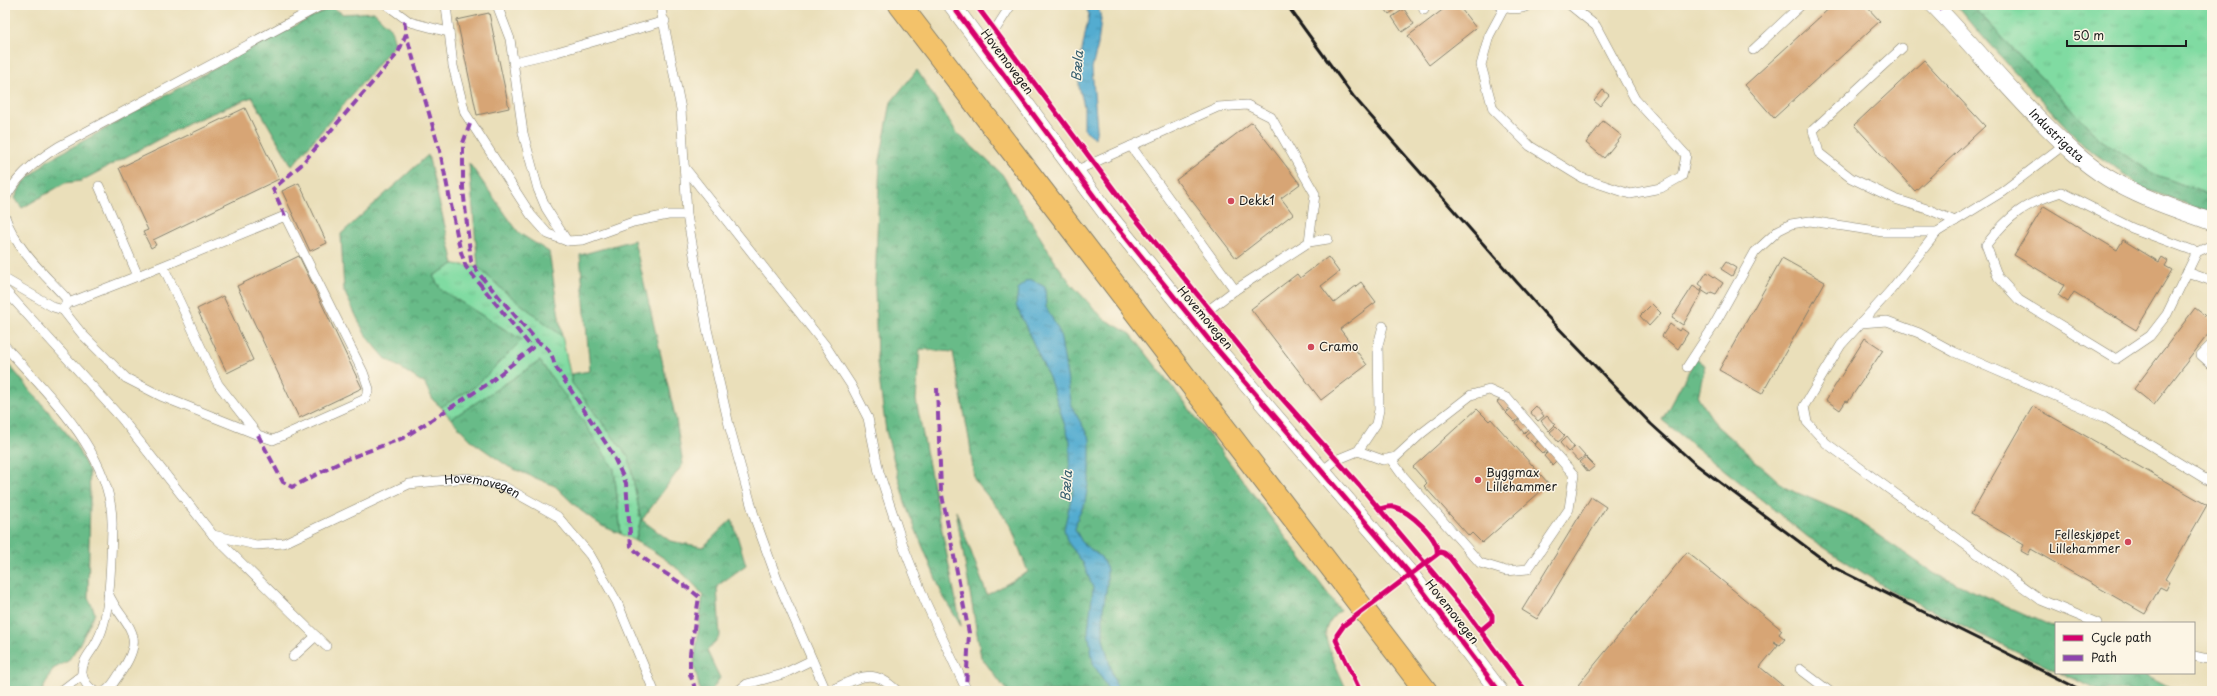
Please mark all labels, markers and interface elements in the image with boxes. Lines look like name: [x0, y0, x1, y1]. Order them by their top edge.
scale bar: [2067, 22, 2186, 48]
street label: Hovemovegen: [977, 25, 1038, 98]
text: 50 m: [2073, 26, 2104, 44]
water label: Bæla: [1066, 49, 1087, 82]
street label: Industrigata: [2025, 104, 2089, 166]
place label: Dekk1: [1239, 191, 1275, 209]
marker: Dekk1: [1226, 196, 1236, 206]
street label: Hovemovegen: [1174, 282, 1238, 353]
place label: Cramo: [1319, 337, 1359, 355]
marker: Cramo: [1306, 342, 1316, 352]
place label: Byggmax Lillehammer: [1486, 463, 1557, 495]
street label: Hovemovegen: [443, 468, 524, 502]
water label: Bæla: [1055, 469, 1076, 502]
marker: Byggmax Lillehammer: [1473, 475, 1483, 485]
place label: Felleskjøpet Lillehammer: [2049, 525, 2120, 557]
marker: Felleskjøpet Lillehammer: [2123, 537, 2133, 547]
street label: Hovemovegen: [1422, 575, 1484, 648]
legend: [2055, 622, 2195, 674]
text: Cycle path: [2091, 628, 2152, 646]
text: Path: [2091, 648, 2117, 666]

